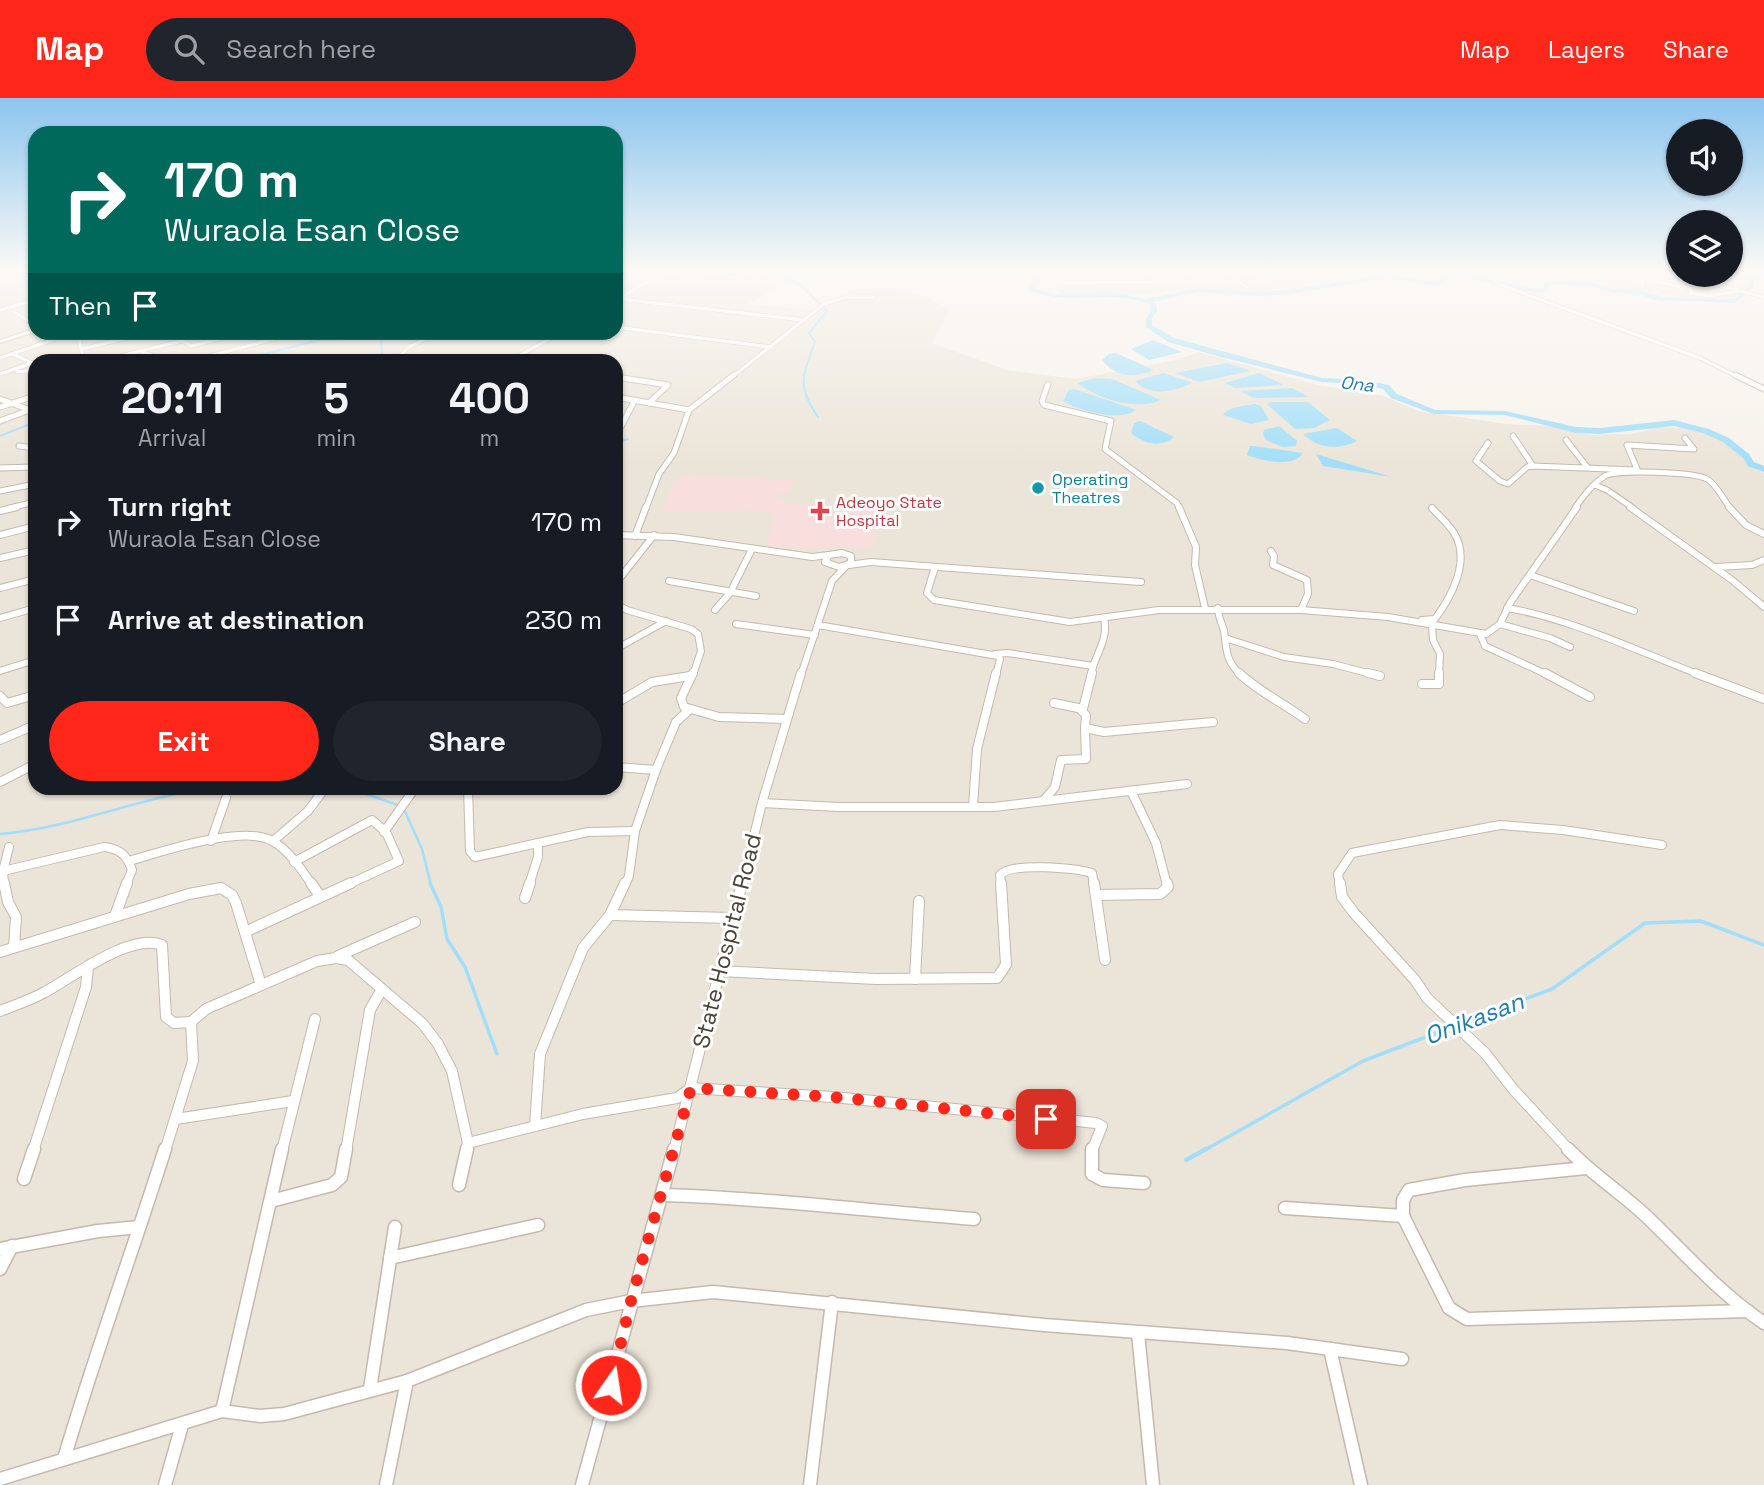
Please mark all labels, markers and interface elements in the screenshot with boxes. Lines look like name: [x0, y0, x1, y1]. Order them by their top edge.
search box: [146, 18, 636, 81]
text: Map: [35, 28, 104, 70]
icon: search: [170, 30, 208, 68]
text: Search here: [226, 32, 376, 66]
text: Map: [1460, 34, 1510, 65]
text: Layers: [1548, 34, 1625, 65]
text: Share: [1663, 34, 1729, 65]
map controls: [1666, 119, 1743, 287]
button: sound: [1666, 119, 1743, 196]
text: 170 m: [164, 149, 299, 211]
icon: right: [49, 154, 140, 245]
text: Wuraola Esan Close: [164, 210, 460, 250]
button: layers: [1666, 210, 1743, 287]
icon: arrive: [126, 287, 164, 325]
text: Then: [49, 289, 112, 323]
water label: Ona: [1339, 370, 1376, 397]
text: 20:11: [121, 372, 224, 425]
text: 5: [324, 372, 349, 425]
text: 400: [449, 372, 530, 425]
text: Arrival: [138, 423, 206, 453]
text: min: [316, 423, 356, 453]
text: m: [480, 423, 499, 453]
place label: Operating Theatres: [1052, 469, 1128, 508]
marker: Operating Theatres: [1030, 480, 1046, 496]
text: Turn right: [108, 490, 232, 524]
place label: Adeoyo State Hospital: [836, 492, 942, 531]
marker: Adeoyo State Hospital: [810, 501, 830, 521]
icon: right: [49, 503, 87, 541]
text: 170 m: [531, 505, 602, 539]
text: Wuraola Esan Close: [108, 524, 321, 554]
icon: arrive: [49, 601, 87, 639]
text: Arrive at destination: [108, 603, 365, 637]
text: 230 m: [525, 603, 602, 637]
button: Exit: [49, 701, 319, 781]
button: Share: [333, 701, 602, 781]
street label: State Hospital Road: [686, 830, 768, 1052]
water label: Onikasan: [1420, 985, 1529, 1052]
pin: [1016, 1089, 1076, 1149]
icon: arrive: [1027, 1100, 1065, 1138]
position arrow: [574, 1348, 648, 1422]

